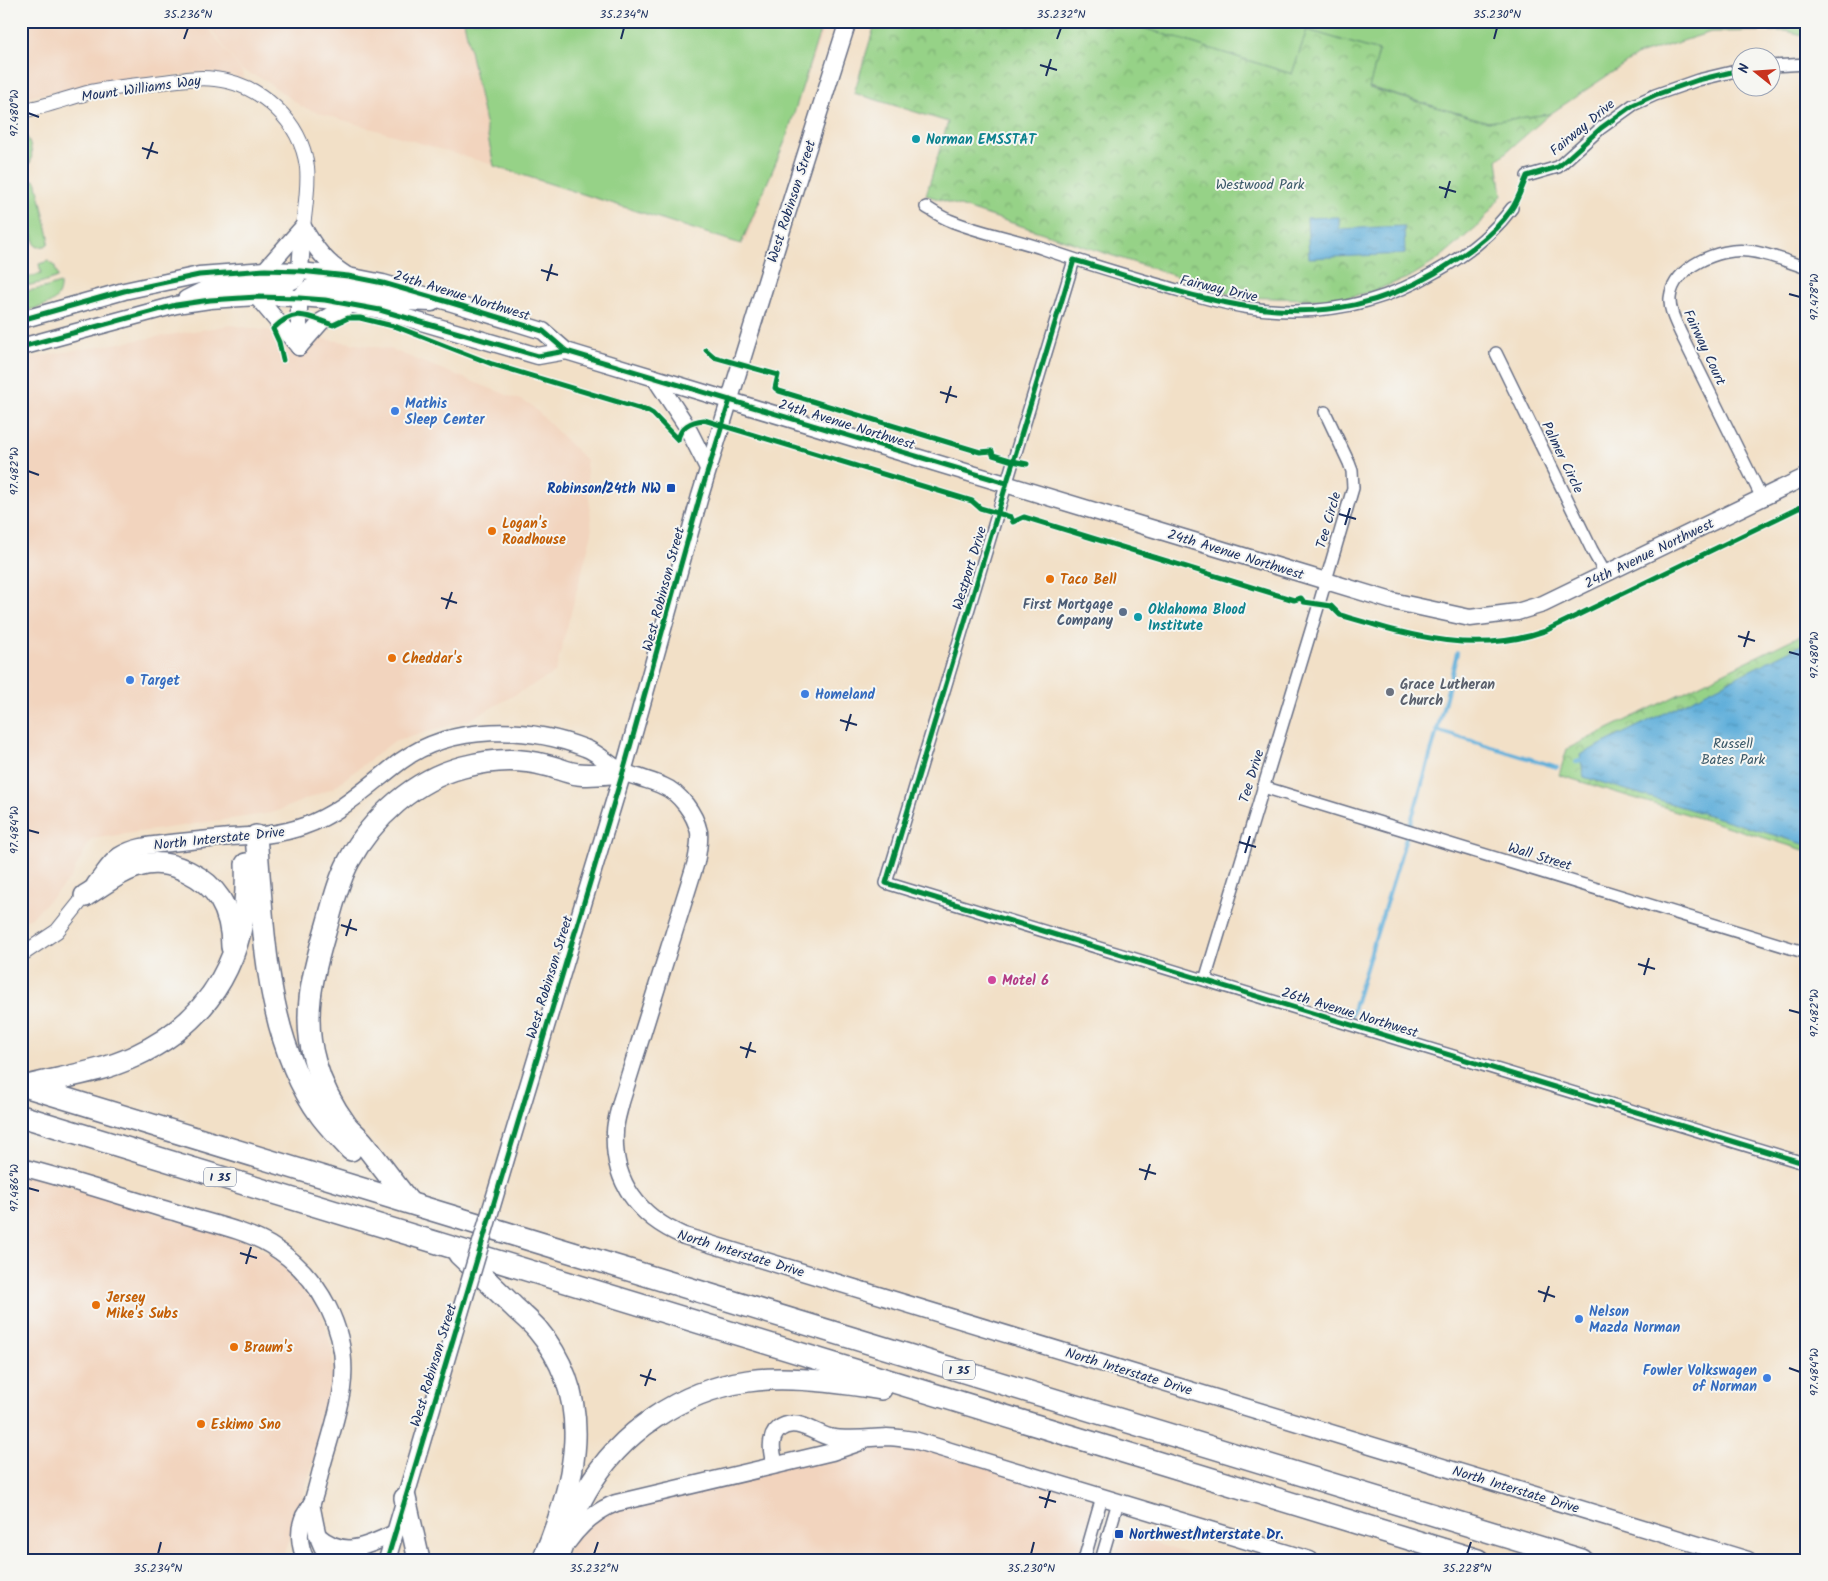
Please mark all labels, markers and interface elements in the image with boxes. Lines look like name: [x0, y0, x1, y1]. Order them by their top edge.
text: 35.236°N: [164, 5, 212, 24]
text: 35.234°N: [600, 5, 648, 24]
text: 35.232°N: [1036, 5, 1086, 24]
text: 35.230°N: [1473, 5, 1521, 24]
north arrow: [1730, 48, 1780, 98]
text: N: [1733, 61, 1756, 76]
street label: Mount Williams Way: [80, 70, 203, 108]
text: 97.480°W: [5, 89, 24, 137]
street label: Fairway Drive: [1545, 93, 1621, 162]
place label: Norman EMSSTAT: [926, 129, 1037, 151]
marker: Norman EMSSTAT: [910, 133, 922, 145]
street label: West Robinson Street: [762, 137, 822, 265]
park label: Westwood Park: [1216, 174, 1305, 196]
street label: 24th Avenue Northwest: [391, 265, 533, 327]
street label: Fairway Drive: [1178, 269, 1261, 309]
text: 97.478°W: [1805, 273, 1824, 321]
street label: Fairway Court: [1677, 306, 1732, 390]
place label: Mathis Sleep Center: [405, 393, 485, 431]
street label: 24th Avenue Northwest: [776, 394, 918, 456]
marker: Mathis Sleep Center: [389, 405, 401, 417]
street label: Palmer Circle: [1535, 418, 1589, 498]
text: 97.482°W: [5, 447, 24, 495]
place label: Robinson/24th NW: [547, 478, 661, 500]
marker: Robinson/24th NW: [665, 482, 677, 494]
street label: Tee Circle: [1310, 489, 1348, 551]
place label: Logan's Roadhouse: [502, 513, 566, 551]
street label: 24th Avenue Northwest: [1581, 513, 1718, 595]
street label: Westport Drive: [947, 523, 993, 613]
street label: West Robinson Street: [637, 524, 691, 654]
street label: 24th Avenue Northwest: [1165, 524, 1307, 586]
marker: Logan's Roadhouse: [486, 525, 498, 537]
place label: Taco Bell: [1060, 569, 1117, 591]
marker: Taco Bell: [1044, 573, 1056, 585]
place label: First Mortgage Company: [1023, 594, 1114, 632]
place label: Oklahoma Blood Institute: [1148, 599, 1246, 637]
marker: First Mortgage Company: [1117, 606, 1129, 618]
marker: Oklahoma Blood Institute: [1132, 611, 1144, 623]
text: 97.480°W: [1805, 631, 1824, 679]
place label: Cheddar's: [402, 648, 463, 670]
marker: Cheddar's: [386, 652, 398, 664]
place label: Target: [140, 670, 180, 692]
marker: Target: [124, 674, 136, 686]
place label: Grace Lutheran Church: [1400, 674, 1495, 712]
place label: Homeland: [815, 684, 875, 706]
marker: Grace Lutheran Church: [1384, 686, 1396, 698]
marker: Homeland: [799, 688, 811, 700]
park label: Russell Bates Park: [1701, 733, 1766, 771]
street label: Tee Drive: [1233, 746, 1271, 806]
text: 97.484°W: [5, 806, 24, 854]
street label: North Interstate Drive: [152, 821, 286, 857]
street label: Wall Street: [1505, 837, 1575, 877]
street label: West Robinson Street: [521, 912, 579, 1042]
place label: Motel 6: [1002, 970, 1049, 992]
marker: Motel 6: [986, 974, 998, 986]
street label: 26th Avenue Northwest: [1279, 982, 1421, 1044]
text: 97.482°W: [1805, 989, 1824, 1037]
text: 97.486°W: [5, 1164, 24, 1212]
road number: I 35: [204, 1168, 236, 1186]
street label: North Interstate Drive: [675, 1224, 808, 1284]
place label: Jersey Mike's Subs: [106, 1287, 178, 1325]
marker: Jersey Mike's Subs: [90, 1299, 102, 1311]
street label: West Robinson Street: [405, 1300, 463, 1430]
place label: Nelson Mazda Norman: [1589, 1301, 1680, 1339]
marker: Nelson Mazda Norman: [1573, 1313, 1585, 1325]
place label: Braum's: [244, 1337, 293, 1359]
marker: Braum's: [228, 1341, 240, 1353]
street label: North Interstate Drive: [1063, 1342, 1196, 1402]
text: 97.484°W: [1805, 1348, 1824, 1396]
road number: I 35: [943, 1360, 975, 1380]
place label: Fowler Volkswagen of Norman: [1643, 1360, 1757, 1398]
marker: Fowler Volkswagen of Norman: [1761, 1372, 1773, 1384]
place label: Eskimo Sno: [211, 1414, 282, 1436]
marker: Eskimo Sno: [195, 1418, 207, 1430]
street label: North Interstate Drive: [1450, 1460, 1583, 1520]
place label: Northwest/Interstate Dr.: [1129, 1524, 1284, 1546]
marker: Northwest/Interstate Dr.: [1113, 1528, 1125, 1540]
text: 35.234°N: [134, 1559, 182, 1578]
text: 35.232°N: [569, 1559, 619, 1578]
text: 35.230°N: [1007, 1559, 1055, 1578]
text: 35.228°N: [1442, 1559, 1492, 1578]

